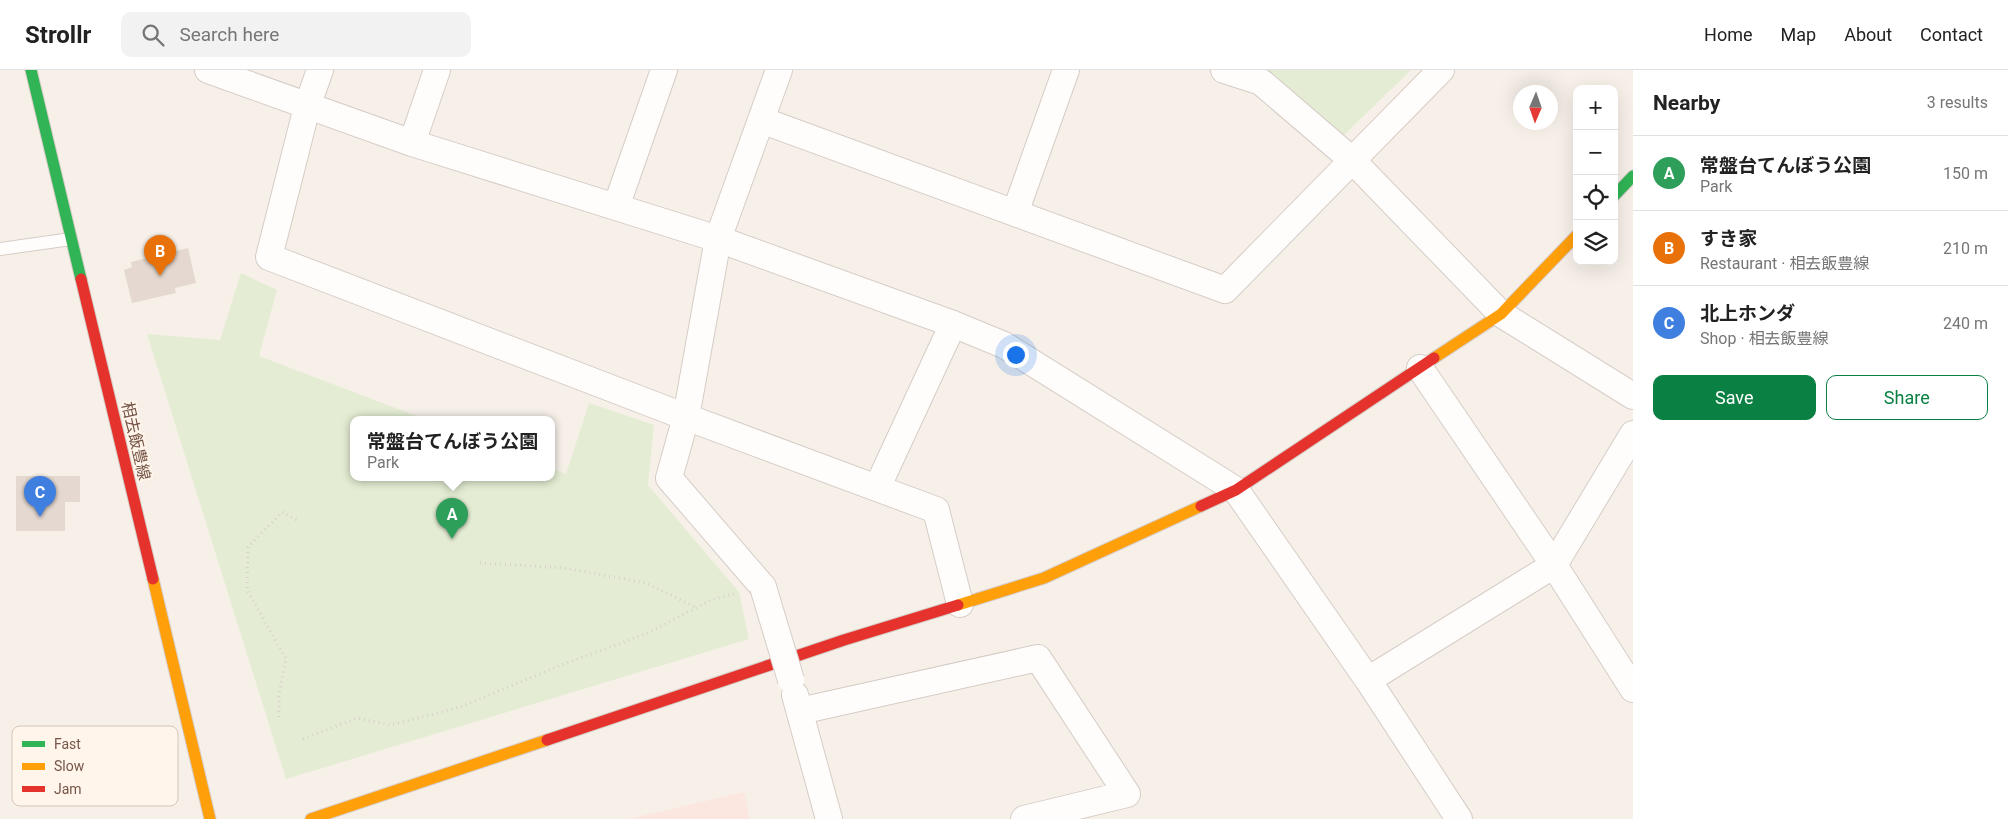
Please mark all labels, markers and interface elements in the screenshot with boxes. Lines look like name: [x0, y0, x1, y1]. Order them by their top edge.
search box: [121, 12, 471, 57]
text: Strollr: [25, 21, 91, 49]
icon: search: [139, 21, 167, 49]
text: Search here: [179, 23, 279, 46]
text: Home: [1704, 24, 1753, 45]
text: Map: [1781, 24, 1816, 45]
text: About: [1844, 24, 1892, 45]
text: Contact: [1920, 24, 1983, 45]
north arrow: [1513, 85, 1558, 130]
map controls: [1573, 85, 1618, 265]
button: +: [1573, 85, 1618, 130]
text: Nearby: [1653, 91, 1720, 115]
text: 3 results: [1927, 93, 1988, 112]
button: −: [1573, 130, 1618, 175]
text: 常盤台てんぼう公園: [1700, 154, 1871, 177]
text: A: [1664, 164, 1674, 183]
text: 150 m: [1943, 164, 1988, 183]
button: locate: [1573, 175, 1618, 220]
text: Park: [1700, 177, 1732, 196]
button: layers: [1573, 220, 1618, 265]
text: すき家: [1700, 227, 1757, 250]
pin: B: [144, 235, 176, 276]
text: B: [1664, 239, 1674, 258]
text: 210 m: [1943, 239, 1988, 258]
text: Restaurant · 相去飯豊線: [1700, 254, 1869, 273]
text: 北上ホンダ: [1700, 302, 1795, 325]
text: C: [1664, 314, 1674, 333]
text: 240 m: [1943, 314, 1988, 333]
text: Shop · 相去飯豊線: [1700, 329, 1829, 348]
your location: [1003, 342, 1029, 368]
button: Save: [1653, 375, 1816, 420]
button: Share: [1826, 375, 1988, 420]
street label: 相去飯豊線: [118, 400, 154, 482]
popup: [350, 416, 555, 481]
text: 常盤台てんぼう公園: [367, 430, 538, 453]
text: Park: [367, 453, 399, 472]
pin: C: [24, 476, 56, 517]
pin: A: [436, 498, 468, 539]
legend: [12, 726, 178, 806]
text: Fast: [54, 736, 81, 752]
text: Slow: [54, 758, 85, 774]
text: Jam: [54, 781, 82, 797]

